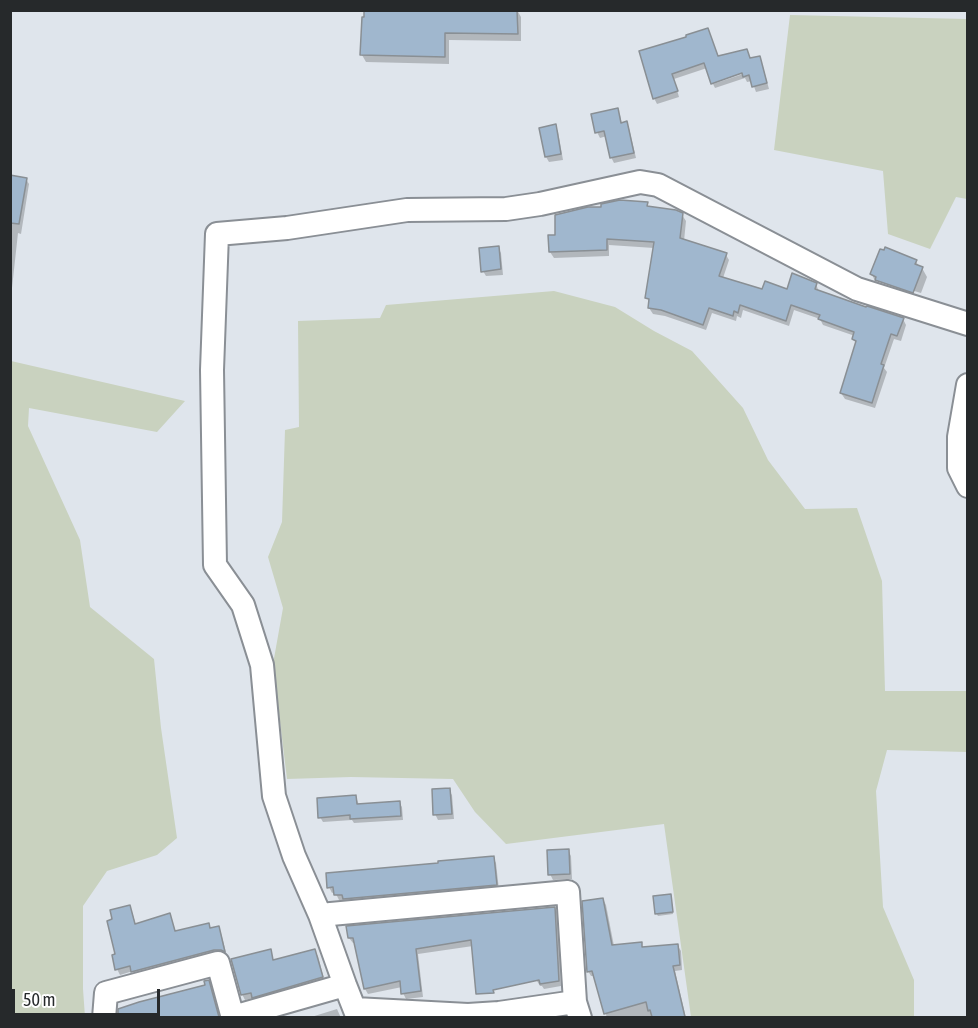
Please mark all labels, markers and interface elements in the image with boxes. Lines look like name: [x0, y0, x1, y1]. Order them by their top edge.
scale bar: [15, 977, 164, 1015]
text: 50 m: [23, 989, 55, 1010]

